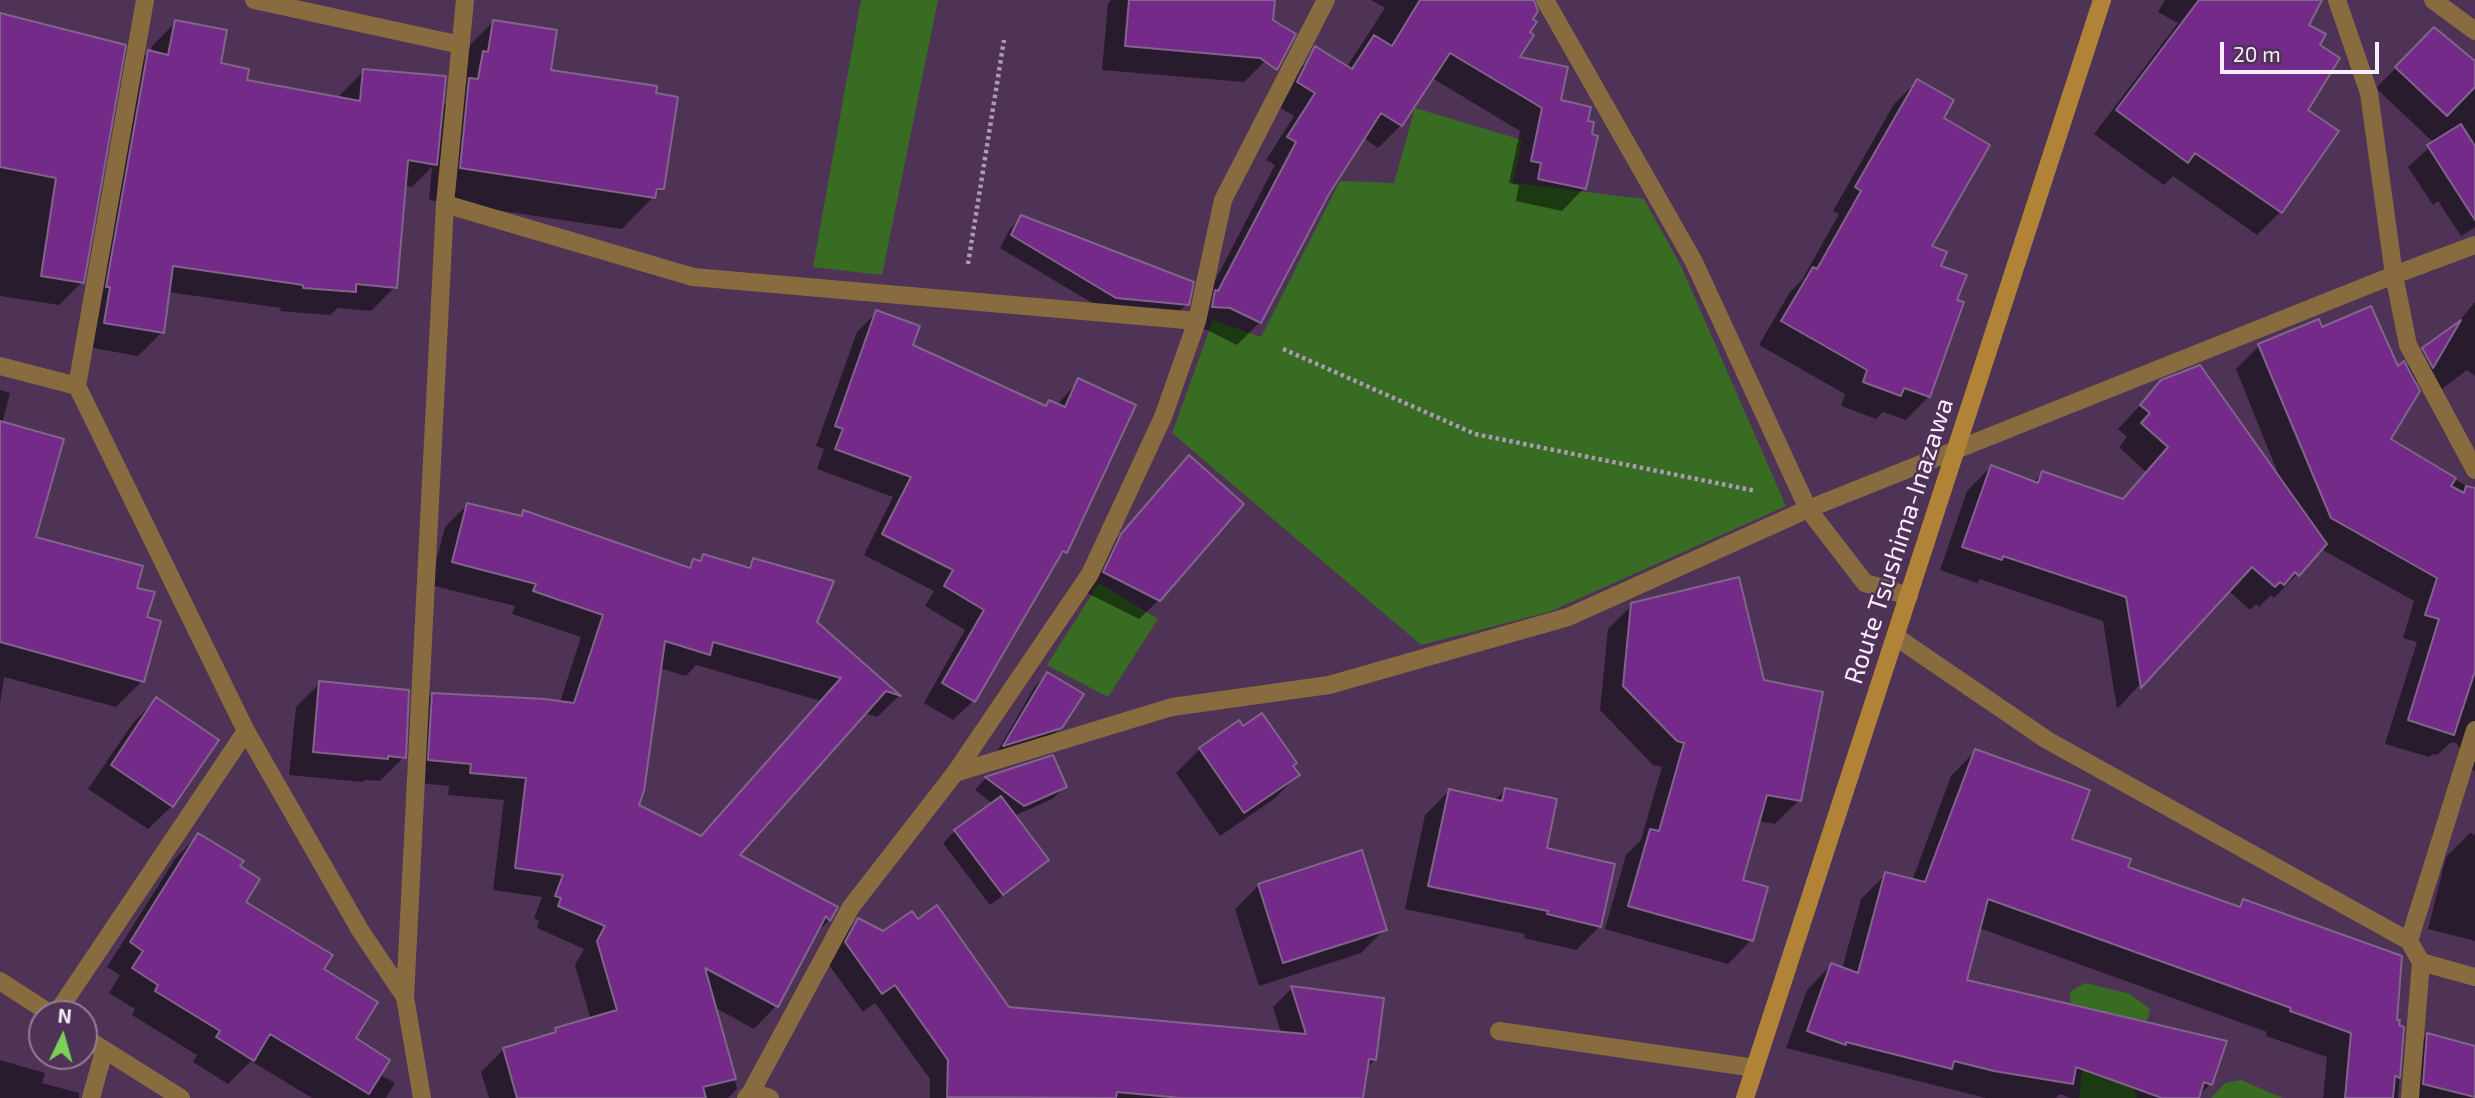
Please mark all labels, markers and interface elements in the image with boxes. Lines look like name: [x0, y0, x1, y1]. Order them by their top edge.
scale bar: [2223, 28, 2382, 72]
text: 20 m: [2233, 41, 2281, 66]
street label: Route Tsushima-Inazawa: [1838, 394, 1960, 688]
north arrow: [28, 1000, 98, 1070]
text: N: [57, 1004, 73, 1028]

